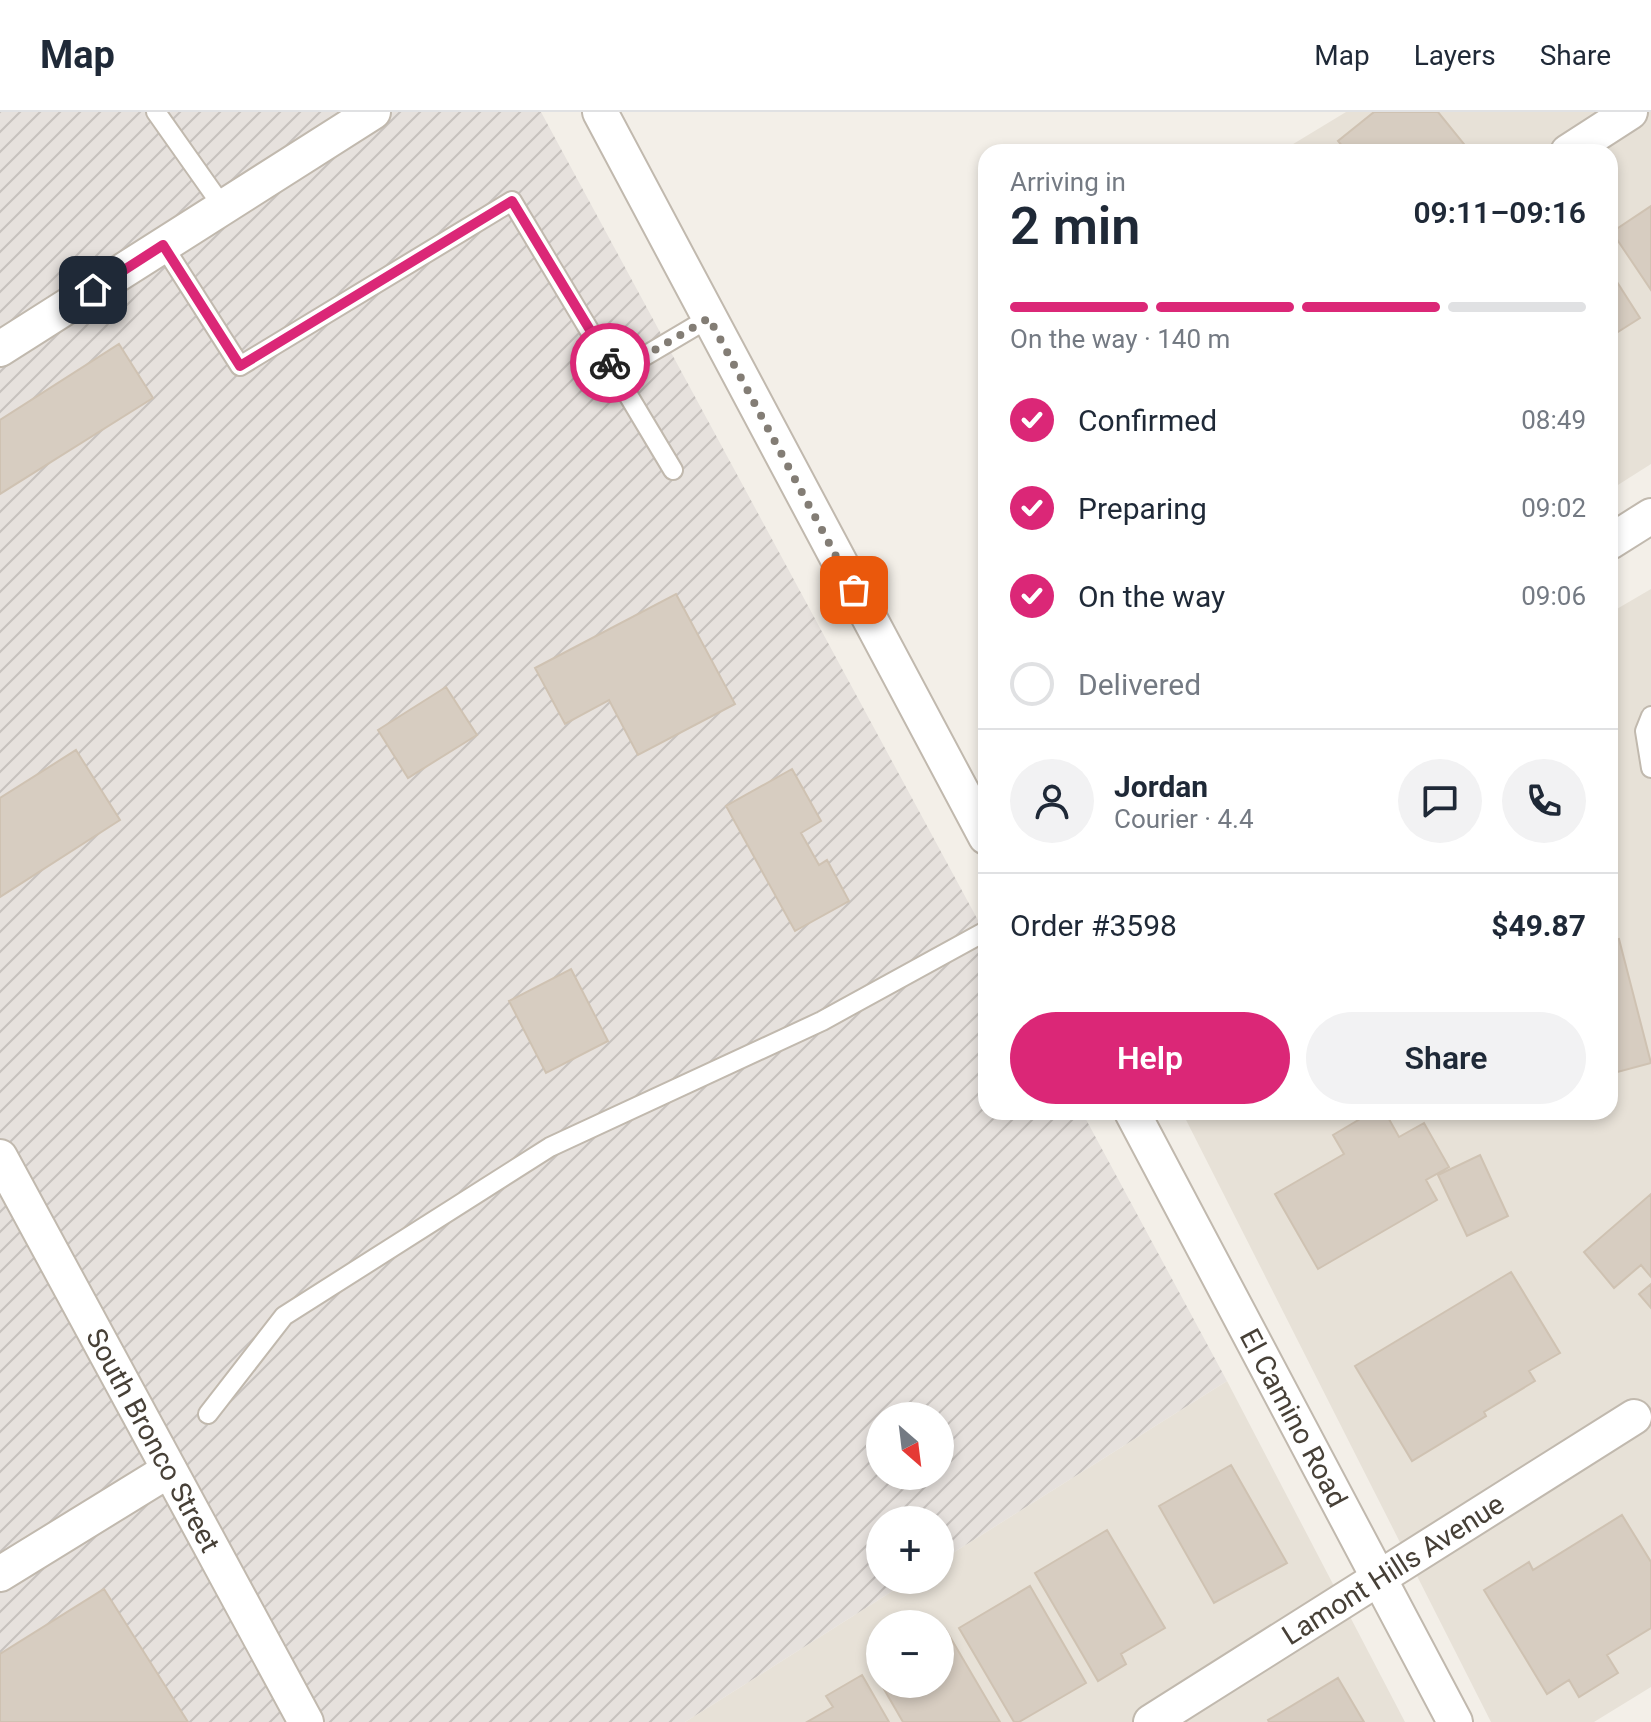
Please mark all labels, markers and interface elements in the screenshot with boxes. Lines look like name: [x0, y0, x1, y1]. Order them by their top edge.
text: Map: [40, 33, 115, 77]
text: Map: [1314, 39, 1370, 72]
text: Layers: [1414, 39, 1496, 72]
text: Share: [1540, 39, 1611, 72]
text: Arriving in: [1010, 167, 1126, 197]
text: 09:11–09:16: [1413, 195, 1586, 230]
text: 2 min: [1010, 196, 1140, 257]
pin: [59, 256, 127, 324]
icon: home: [71, 268, 115, 312]
courier: [570, 323, 650, 403]
text: On the way · 140 m: [1010, 324, 1230, 354]
icon: bike: [588, 341, 632, 385]
icon: check: [1010, 398, 1054, 442]
text: Confirmed: [1078, 403, 1217, 438]
text: 08:49: [1521, 405, 1586, 435]
icon: check: [1010, 486, 1054, 530]
text: Preparing: [1078, 491, 1207, 526]
text: 09:02: [1521, 493, 1586, 523]
pin: [820, 556, 888, 624]
icon: bag: [832, 568, 876, 612]
icon: check: [1010, 574, 1054, 618]
text: On the way: [1078, 579, 1225, 614]
text: 09:06: [1521, 581, 1586, 611]
text: Delivered: [1078, 667, 1201, 702]
button: person: [1010, 759, 1094, 843]
button: chat: [1398, 759, 1482, 843]
button: phone: [1502, 759, 1586, 843]
text: Jordan: [1114, 769, 1208, 804]
text: Courier · 4.4: [1114, 804, 1254, 834]
text: Order #3598: [1010, 908, 1177, 943]
text: $49.87: [1491, 908, 1586, 943]
button: Help: [1010, 1012, 1290, 1104]
button: Share: [1306, 1012, 1586, 1104]
street label: South Bronco Street: [80, 1323, 227, 1558]
street label: El Camino Road: [1233, 1323, 1355, 1513]
north arrow: [866, 1402, 954, 1490]
map controls: [866, 1402, 954, 1698]
street label: Lamont Hills Avenue: [1276, 1487, 1510, 1652]
button: +: [866, 1506, 954, 1594]
button: −: [866, 1610, 954, 1698]

